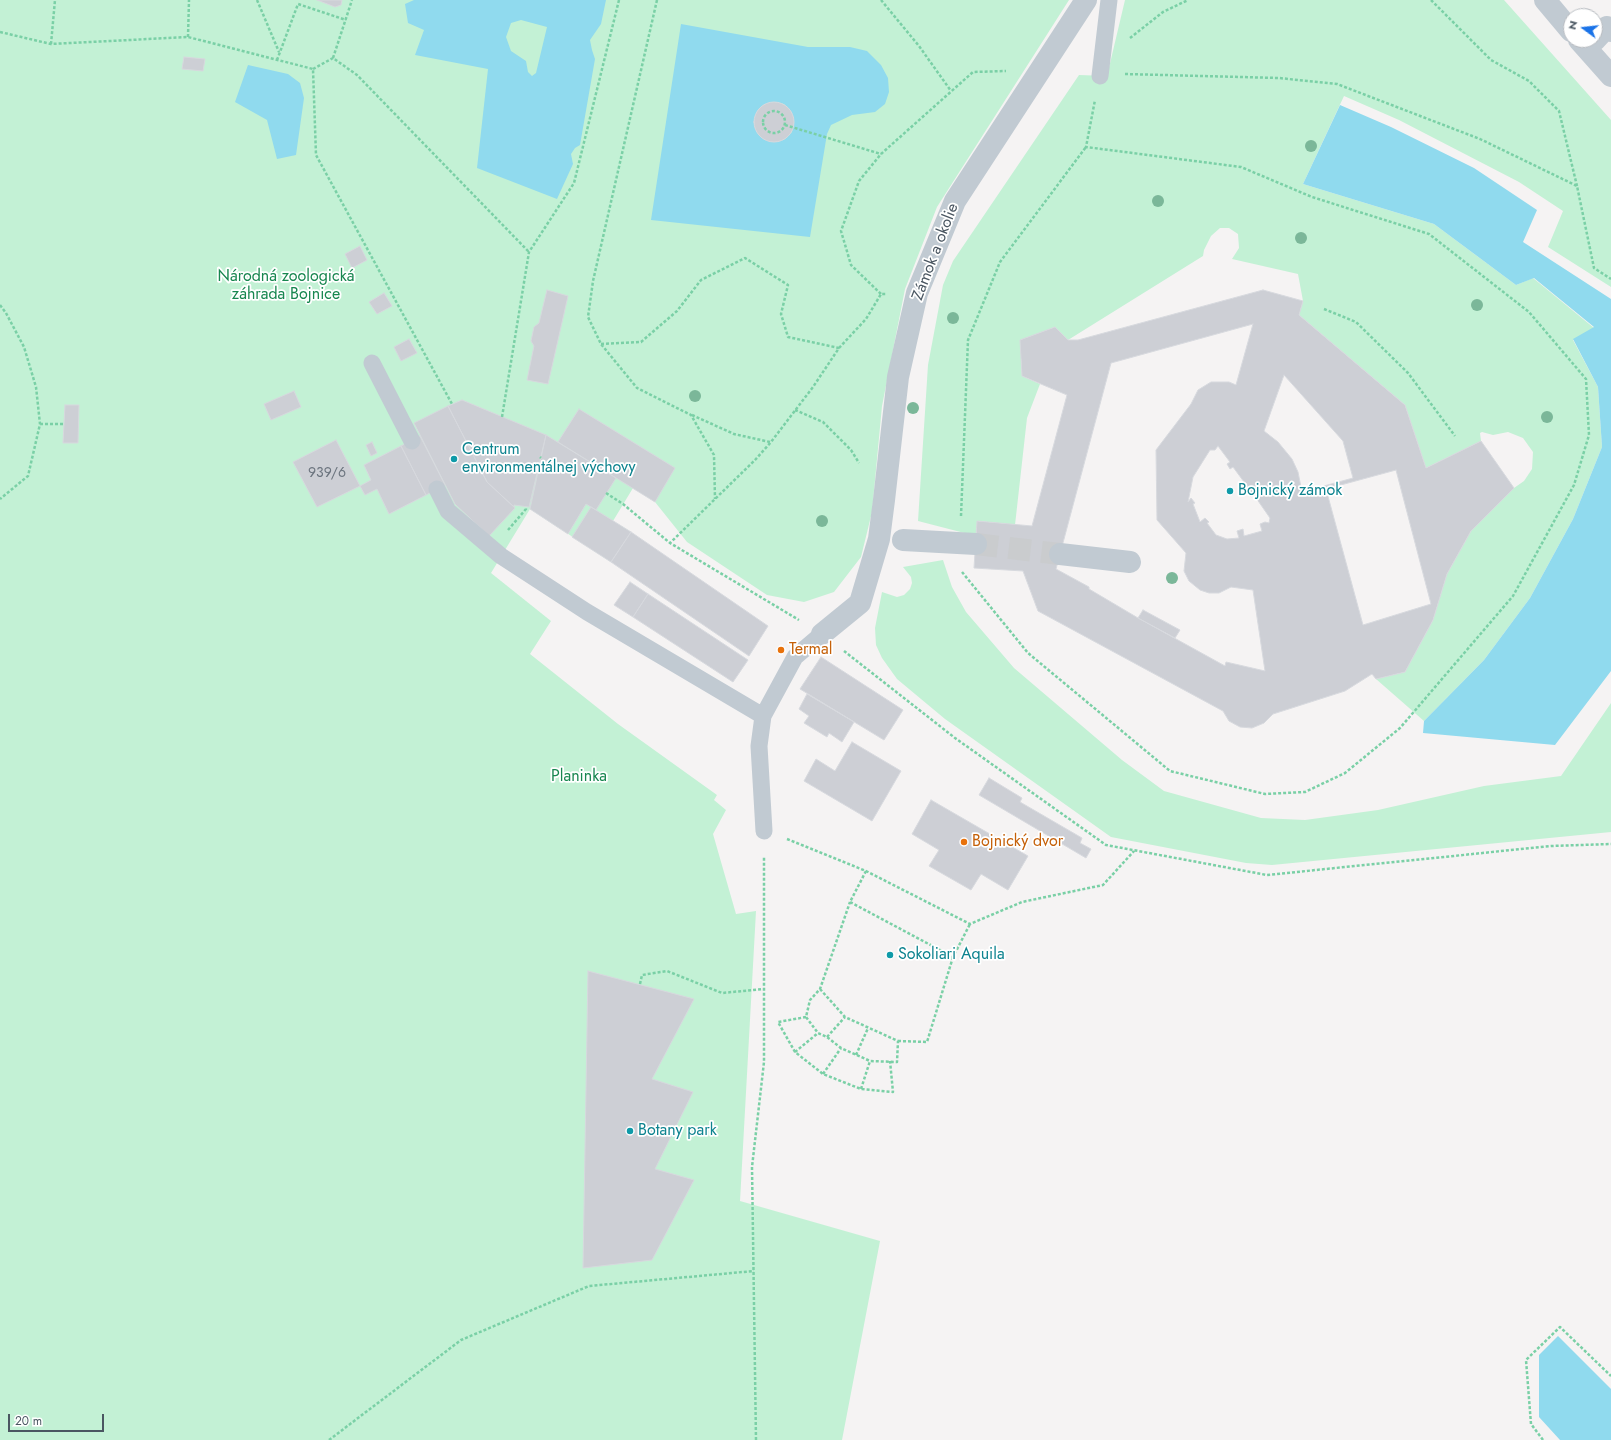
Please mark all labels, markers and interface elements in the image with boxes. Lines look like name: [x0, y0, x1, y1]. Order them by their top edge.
north arrow: [1563, 8, 1603, 48]
text: N: [1564, 19, 1581, 31]
street label: Zámok a okolie: [909, 201, 963, 303]
park label: Národná zoologická záhrada Bojnice: [218, 267, 354, 305]
place label: Centrum environmentálnej výchovy: [462, 440, 636, 478]
marker: Centrum environmentálnej výchovy: [449, 454, 459, 464]
house number: 939/6: [308, 466, 346, 482]
place label: Bojnický zámok: [1238, 481, 1342, 501]
marker: Bojnický zámok: [1225, 486, 1235, 496]
place label: Termal: [789, 640, 832, 660]
marker: Termal: [776, 645, 786, 655]
park label: Planinka: [551, 767, 607, 787]
place label: Bojnický dvor: [972, 832, 1063, 852]
marker: Bojnický dvor: [959, 837, 969, 847]
place label: Sokoliari Aquila: [898, 945, 1005, 965]
marker: Sokoliari Aquila: [885, 950, 895, 960]
place label: Botany park: [638, 1121, 717, 1141]
marker: Botany park: [625, 1126, 635, 1136]
scale bar: [10, 1406, 106, 1432]
text: 20 m: [15, 1412, 42, 1430]

